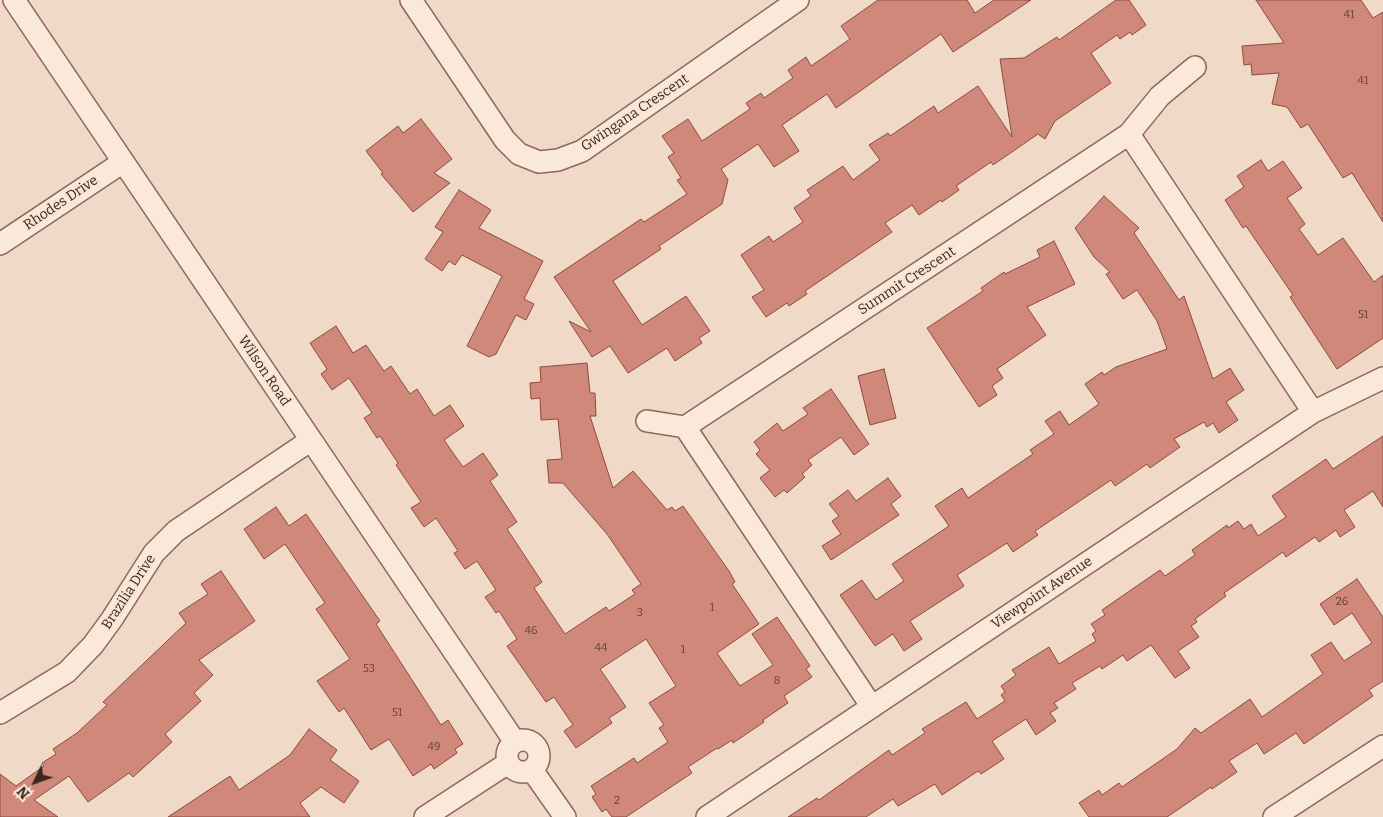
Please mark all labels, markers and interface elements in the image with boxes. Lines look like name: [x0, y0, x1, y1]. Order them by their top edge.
house number: 41: [1344, 8, 1354, 22]
street label: Gwingana Crescent: [578, 71, 692, 155]
house number: 41: [1358, 74, 1368, 88]
street label: Rhodes Drive: [21, 172, 101, 234]
street label: Summit Crescent: [855, 243, 959, 319]
house number: 51: [1358, 308, 1368, 322]
street label: Wilson Road: [234, 333, 294, 409]
street label: Brazilia Drive: [99, 551, 159, 633]
street label: Viewpoint Avenue: [988, 553, 1096, 633]
house number: 26: [1336, 595, 1348, 609]
house number: 1: [710, 601, 714, 615]
house number: 3: [637, 606, 643, 620]
house number: 46: [525, 624, 537, 638]
house number: 44: [595, 641, 607, 655]
house number: 1: [681, 643, 685, 657]
house number: 53: [363, 662, 375, 676]
house number: 8: [774, 674, 780, 688]
house number: 51: [392, 706, 402, 720]
house number: 49: [428, 740, 440, 754]
north arrow: [10, 757, 60, 807]
text: N: [14, 783, 33, 802]
house number: 2: [614, 794, 620, 808]

